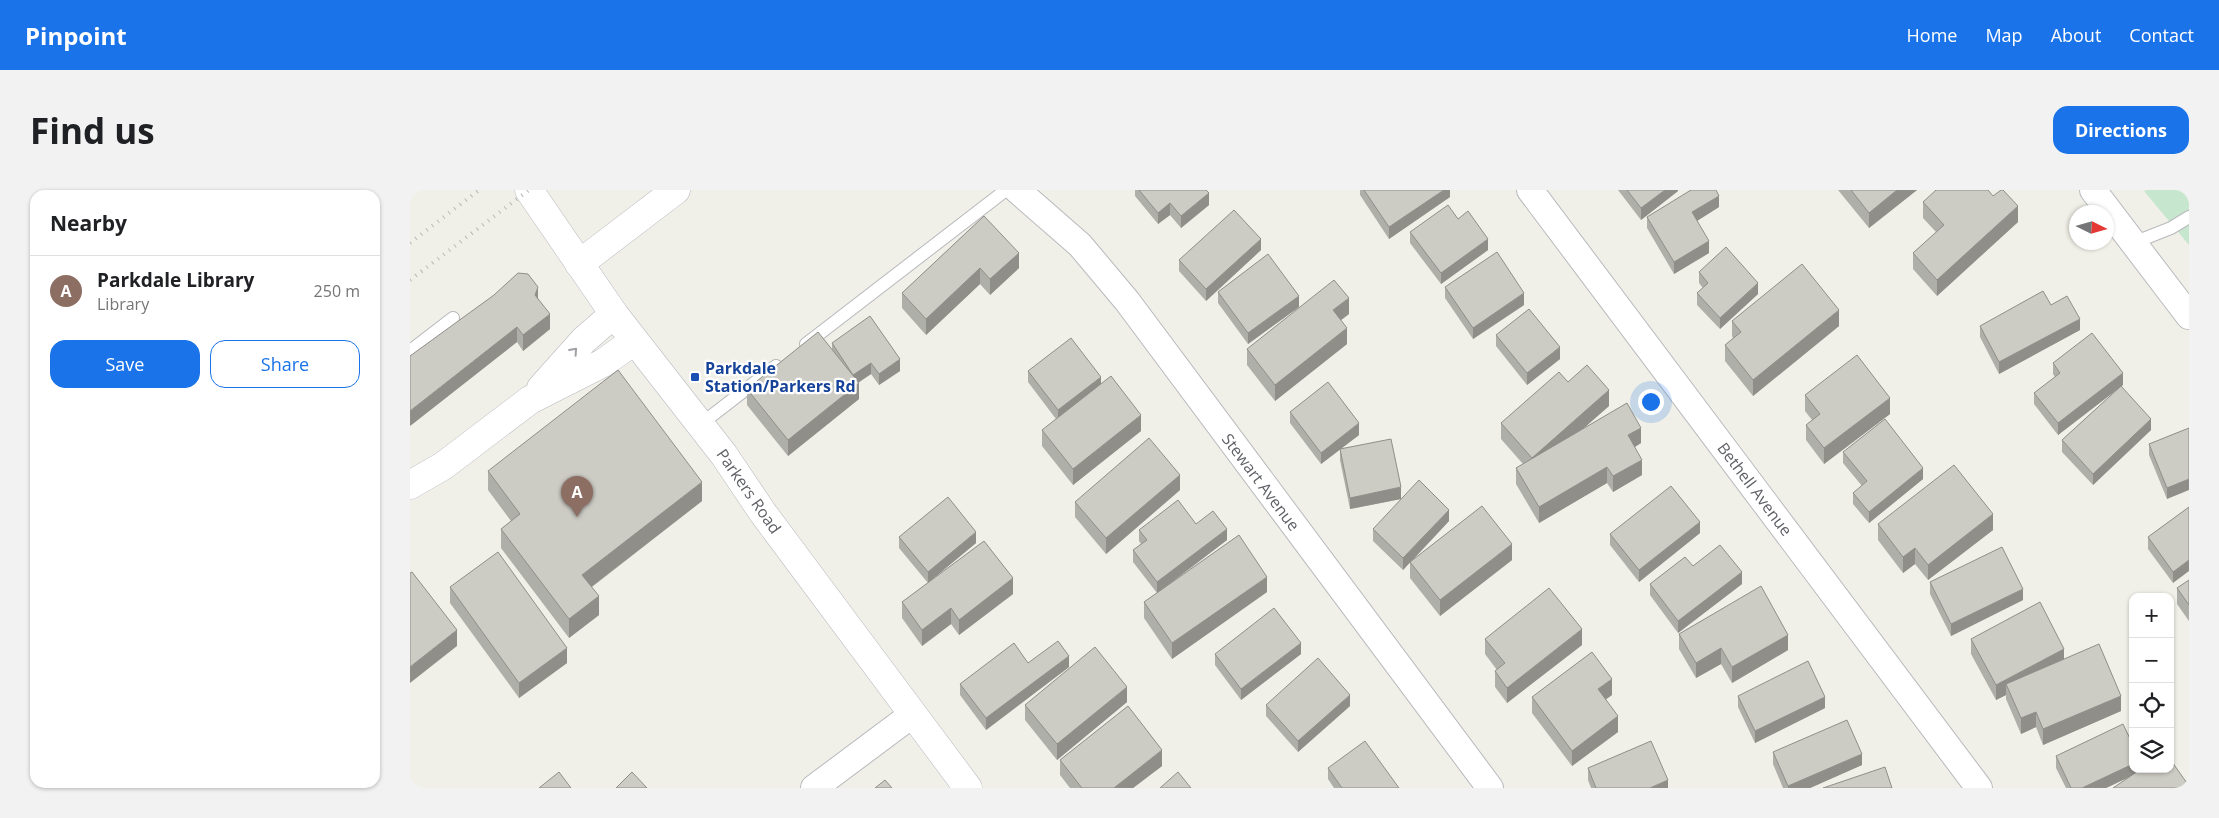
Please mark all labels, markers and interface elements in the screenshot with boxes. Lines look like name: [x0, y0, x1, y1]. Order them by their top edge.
text: Pinpoint: [25, 19, 127, 52]
text: Home: [1907, 23, 1957, 47]
text: Map: [1985, 23, 2023, 47]
text: About: [2051, 23, 2101, 47]
text: Contact: [2129, 23, 2194, 47]
button: Directions: [2053, 106, 2189, 154]
text: Find us: [30, 107, 155, 154]
north arrow: [2069, 205, 2114, 250]
text: Nearby: [50, 209, 127, 237]
text: Parkdale Library: [97, 267, 254, 293]
text: A: [60, 280, 72, 302]
text: 250 m: [314, 280, 360, 302]
text: Library: [97, 293, 149, 315]
button: Save: [50, 340, 200, 388]
button: Share: [210, 340, 360, 388]
one-way arrow: [568, 348, 577, 357]
place label: Parkdale Station/Parkers Rd: [705, 357, 856, 397]
marker: Parkdale Station/Parkers Rd: [689, 371, 701, 383]
your location: [1638, 389, 1664, 415]
street label: Stewart Avenue: [1217, 429, 1305, 535]
street label: Bethell Avenue: [1713, 438, 1797, 540]
street label: Parkers Road: [712, 444, 786, 538]
pin: A: [561, 476, 593, 517]
map controls: [2129, 593, 2174, 773]
button: +: [2129, 593, 2174, 638]
button: −: [2129, 638, 2174, 683]
button: locate: [2129, 683, 2174, 728]
button: layers: [2129, 728, 2174, 773]

